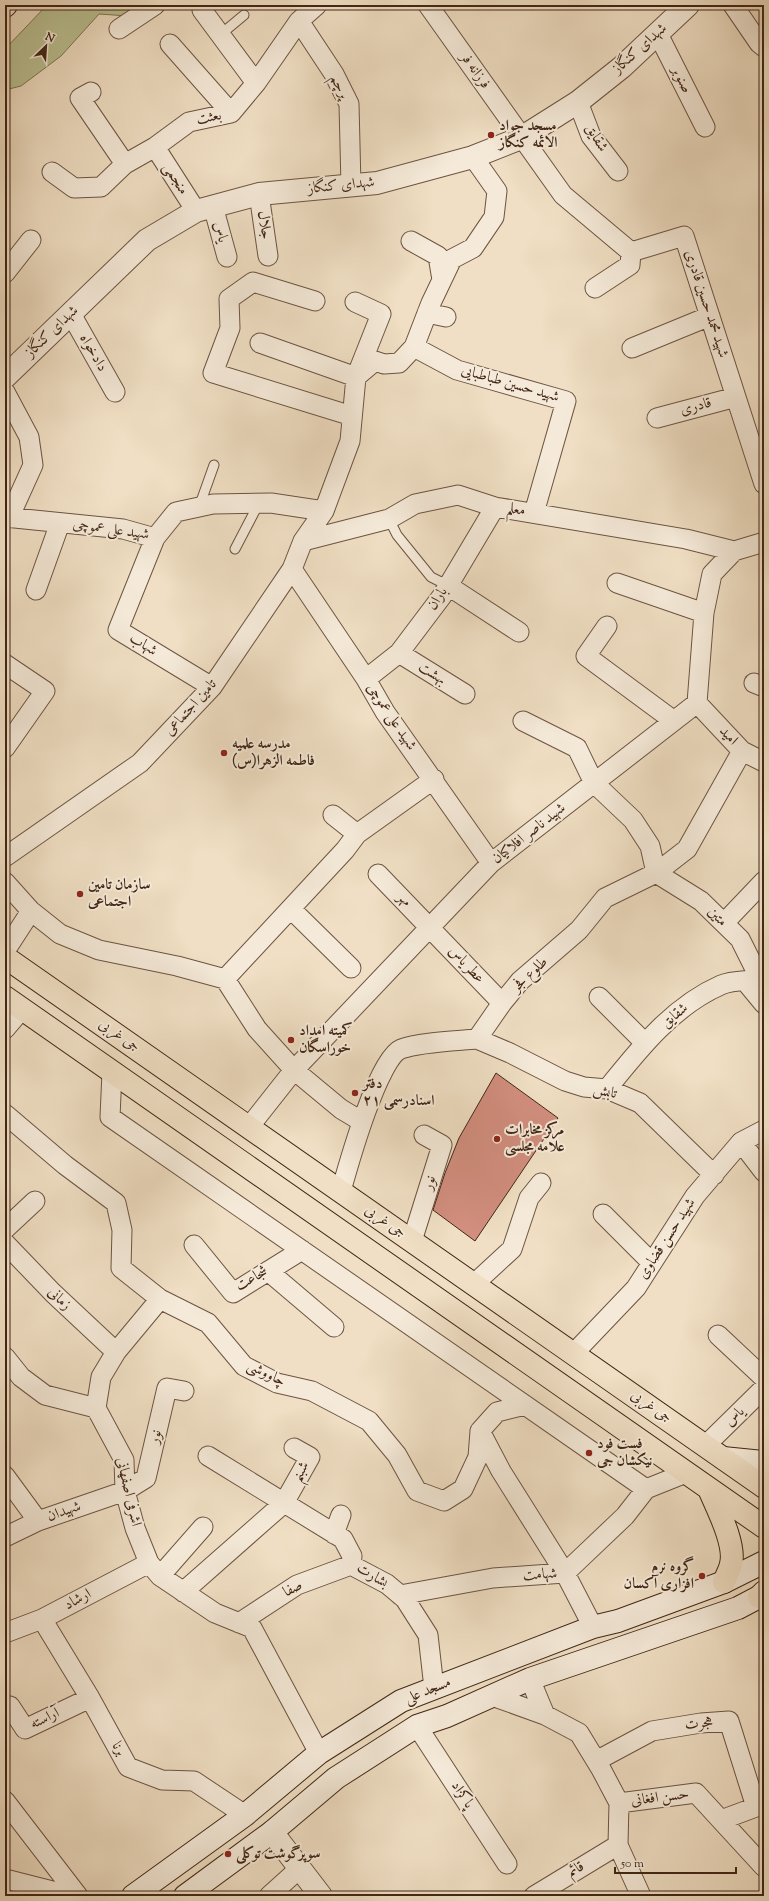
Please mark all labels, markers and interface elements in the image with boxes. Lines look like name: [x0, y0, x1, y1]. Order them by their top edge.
street label: شهدای کنگاز: [606, 18, 672, 81]
north arrow: [26, 26, 66, 66]
text: N: [42, 28, 57, 47]
street label: فرزانه فر: [454, 47, 495, 93]
street label: صنوبر: [664, 61, 697, 97]
street label: پرچم: [322, 71, 355, 105]
street label: بعثت: [195, 105, 224, 131]
place label: مسجد جواد الائمه کنگاز: [497, 116, 558, 154]
street label: شقایق: [579, 120, 613, 156]
marker: مسجد جواد الائمه کنگاز: [486, 130, 496, 140]
street label: منجمی: [157, 159, 193, 199]
street label: شهدای کنگاز: [304, 171, 376, 200]
street label: جلال: [251, 209, 277, 241]
street label: یاس: [207, 219, 233, 246]
street label: شهید محمد حسین قادری: [679, 247, 733, 361]
street label: شهدای کنگاز: [18, 300, 84, 364]
street label: دادخواه: [74, 330, 112, 376]
street label: شهید حسین طباطبایی: [458, 360, 562, 408]
street label: قادری: [678, 393, 714, 421]
street label: معلم: [505, 498, 527, 525]
street label: شهید علی عموچی: [71, 514, 151, 546]
street label: باران: [423, 583, 453, 615]
street label: شهاب: [125, 628, 161, 662]
street label: بهشت: [414, 657, 450, 691]
street label: تامین اجتماعی: [160, 675, 222, 741]
street label: شهید علی عموچی: [361, 679, 421, 755]
street label: امید: [714, 722, 742, 750]
place label: مدرسه علمیه فاطمه الزهرا(س): [232, 734, 315, 772]
marker: مدرسه علمیه فاطمه الزهرا(س): [219, 748, 229, 758]
street label: شهید ناصر افلاکیان: [488, 798, 570, 870]
place label: سازمان تامین اجتماعی: [87, 875, 151, 913]
street label: مهر: [391, 887, 416, 912]
marker: سازمان تامین اجتماعی: [75, 889, 85, 899]
street label: متین: [702, 902, 732, 932]
street label: عطر یاس: [443, 941, 489, 989]
street label: طلوع فجر: [506, 953, 554, 1000]
street label: شقایق: [657, 999, 693, 1033]
street label: جی غربی: [94, 1014, 144, 1058]
place label: کمیته امداد خوراسگان: [299, 1021, 353, 1059]
marker: کمیته امداد خوراسگان: [286, 1035, 296, 1045]
place label: دفتر اسنادرسمی ۲۱: [361, 1074, 435, 1112]
street label: تابش: [591, 1079, 619, 1105]
marker: دفتر اسنادرسمی ۲۱: [350, 1088, 360, 1098]
place label: مرکز مخابرات علامه مجلسی: [505, 1120, 565, 1158]
marker: مرکز مخابرات علامه مجلسی: [492, 1134, 502, 1144]
street label: نور: [417, 1173, 442, 1195]
street label: شهید حسن قضاوی: [633, 1194, 701, 1284]
street label: جی غربی: [360, 1200, 410, 1244]
street label: شجاعت: [232, 1262, 272, 1296]
street label: زمانی: [42, 1282, 76, 1316]
street label: چاووشی: [243, 1356, 289, 1392]
street label: جی غربی: [626, 1385, 676, 1429]
street label: یاس: [720, 1401, 751, 1432]
street label: نور: [144, 1428, 168, 1448]
place label: فست فود نیکشان جی: [596, 1434, 653, 1472]
marker: فست فود نیکشان جی: [584, 1448, 594, 1458]
street label: اشرفی اصفهانی: [110, 1455, 146, 1529]
street label: شبنم: [287, 1458, 318, 1487]
street label: شهیدان: [44, 1496, 84, 1528]
place label: گروه نرم افزاری آکسان: [624, 1556, 694, 1595]
street label: بشارت: [352, 1558, 393, 1594]
street label: شهامت: [522, 1563, 558, 1587]
marker: گروه نرم افزاری آکسان: [697, 1571, 707, 1581]
street label: صفا: [279, 1575, 307, 1603]
street label: ارشاد: [61, 1584, 95, 1616]
street label: مسجد علی: [402, 1672, 454, 1710]
street label: آراسته: [27, 1702, 65, 1735]
street label: هجرت: [683, 1712, 715, 1736]
street label: برنا: [106, 1738, 131, 1760]
street label: پاکزاد: [445, 1777, 479, 1814]
street label: حسن افغانی: [630, 1784, 690, 1812]
place label: سوپرگوشت توکلی: [235, 1844, 321, 1865]
marker: سوپرگوشت توکلی: [223, 1849, 233, 1859]
scale bar: [615, 1849, 736, 1875]
text: 50 m: [620, 1855, 644, 1873]
street label: قائم: [563, 1857, 589, 1884]

